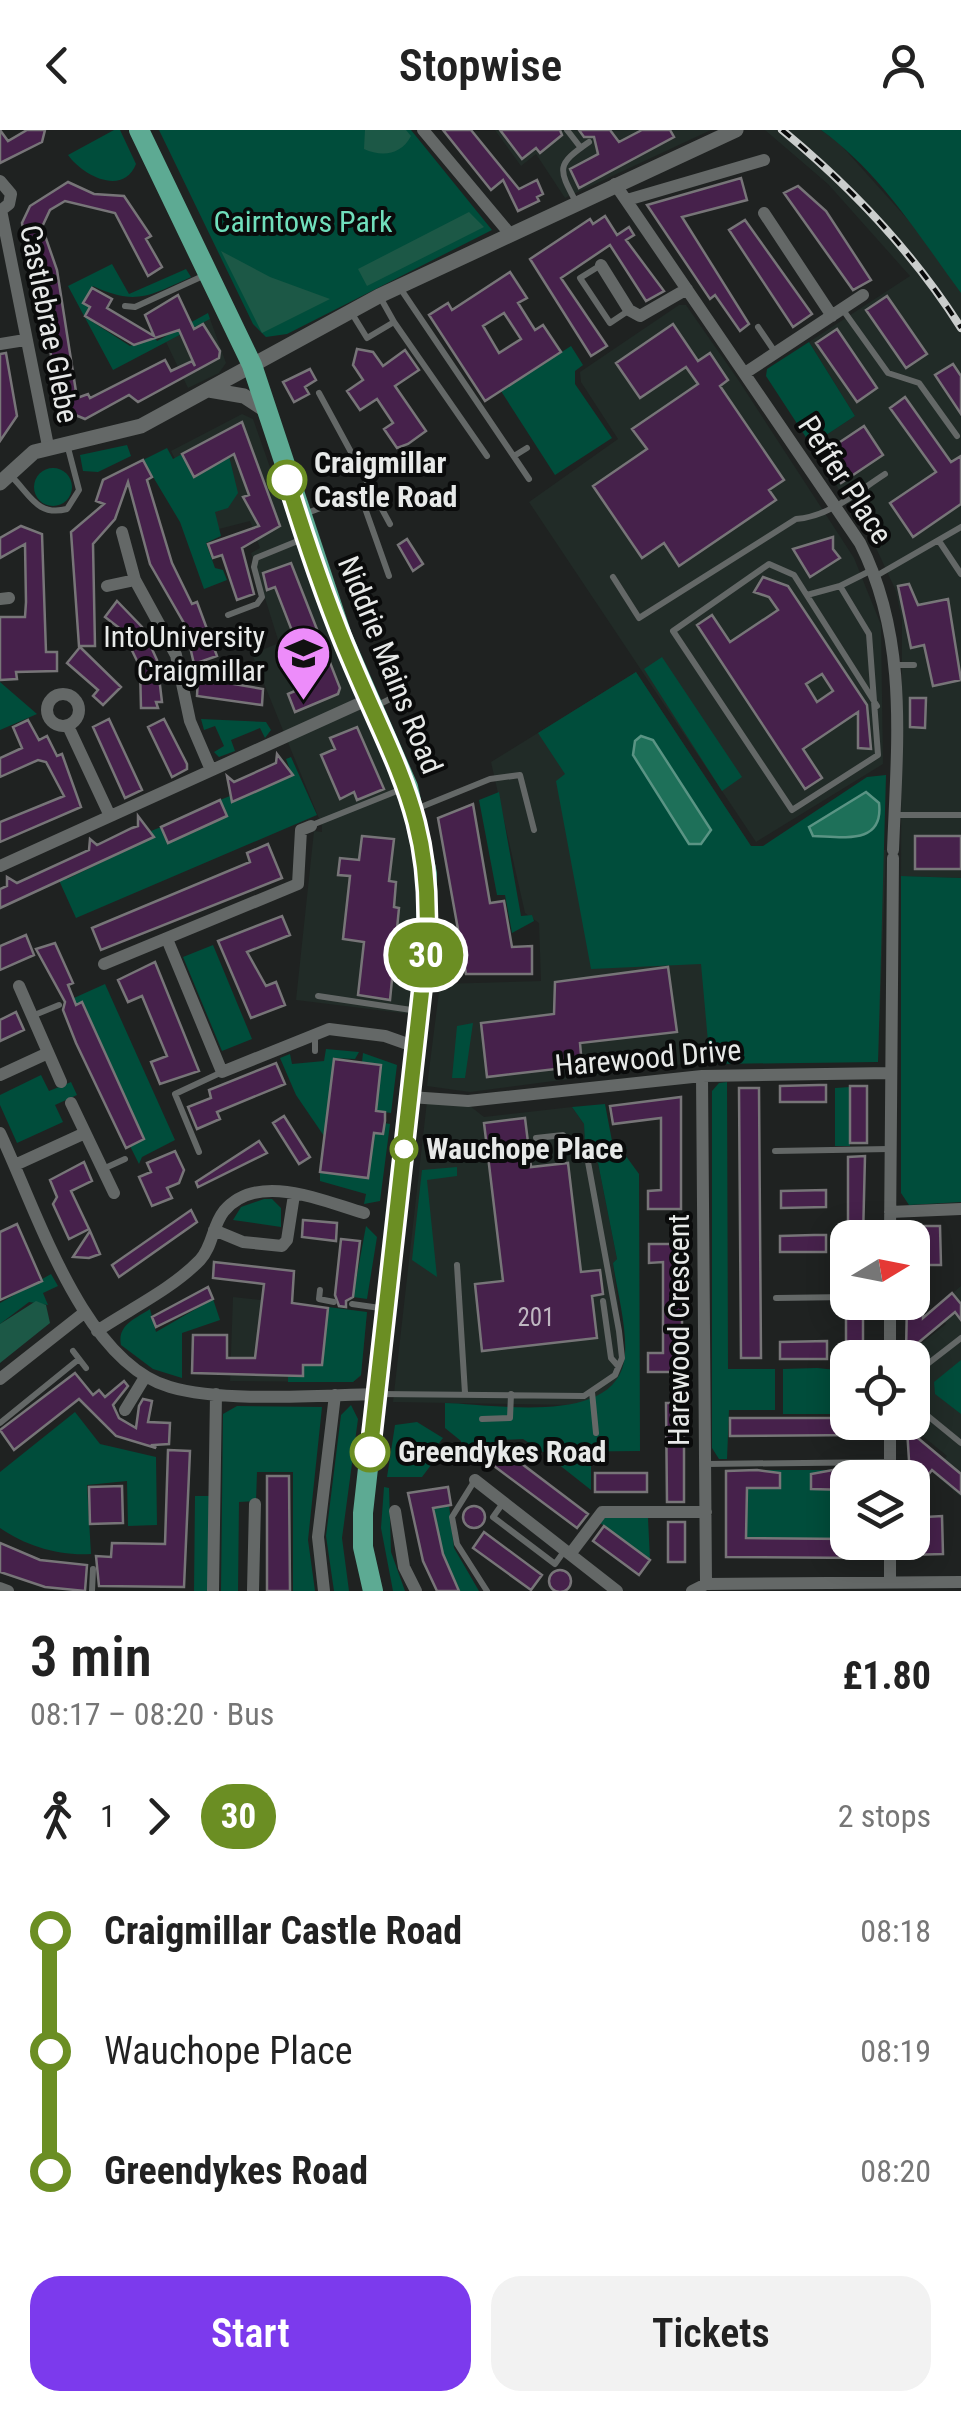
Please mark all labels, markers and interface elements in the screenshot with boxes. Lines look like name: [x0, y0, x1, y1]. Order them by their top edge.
icon: back: [30, 38, 85, 93]
icon: person: [876, 38, 931, 93]
text: Stopwise: [399, 39, 562, 92]
park label: Cairntows Park: [213, 204, 393, 239]
street label: Castlebrae Glebe: [13, 222, 86, 426]
street label: Peffer Place: [791, 409, 900, 550]
place label: Craigmillar Castle Road: [314, 445, 457, 514]
marker: Craigmillar Castle Road: [268, 461, 306, 499]
street label: Niddrie Mains Road: [331, 551, 450, 779]
place label: IntoUniversity Craigmillar: [103, 619, 265, 688]
school or university icon: IntoUniversity Craigmillar: [274, 624, 334, 703]
line badge: 30: [381, 922, 471, 988]
text: 30: [408, 935, 444, 976]
street label: Harewood Drive: [553, 1032, 743, 1083]
place label: Wauchope Place: [426, 1131, 623, 1166]
marker: Wauchope Place: [391, 1136, 417, 1162]
street label: Harewood Crescent: [661, 1214, 696, 1446]
north arrow: [830, 1220, 930, 1320]
map controls: [830, 1220, 930, 1560]
house number: 201: [517, 1303, 555, 1332]
button: locate: [830, 1340, 930, 1440]
marker: Greendykes Road: [351, 1433, 389, 1471]
place label: Greendykes Road: [398, 1434, 606, 1469]
button: layers: [830, 1460, 930, 1560]
text: 3 min: [30, 1625, 152, 1689]
text: £1.80: [842, 1654, 931, 1698]
text: 08:17 – 08:20 · Bus: [30, 1695, 274, 1733]
icon: walk: [30, 1789, 85, 1844]
icon: forward: [131, 1789, 186, 1844]
text: 30: [221, 1796, 256, 1837]
text: 1: [100, 1797, 116, 1835]
text: 2 stops: [838, 1797, 931, 1835]
text: Craigmillar Castle Road: [104, 1909, 462, 1953]
text: 08:18: [860, 1912, 931, 1950]
text: Wauchope Place: [104, 2029, 353, 2073]
text: 08:19: [860, 2032, 931, 2070]
text: Greendykes Road: [104, 2149, 368, 2193]
text: 08:20: [860, 2152, 931, 2190]
button: Start: [30, 2276, 471, 2391]
button: Tickets: [491, 2276, 931, 2391]

